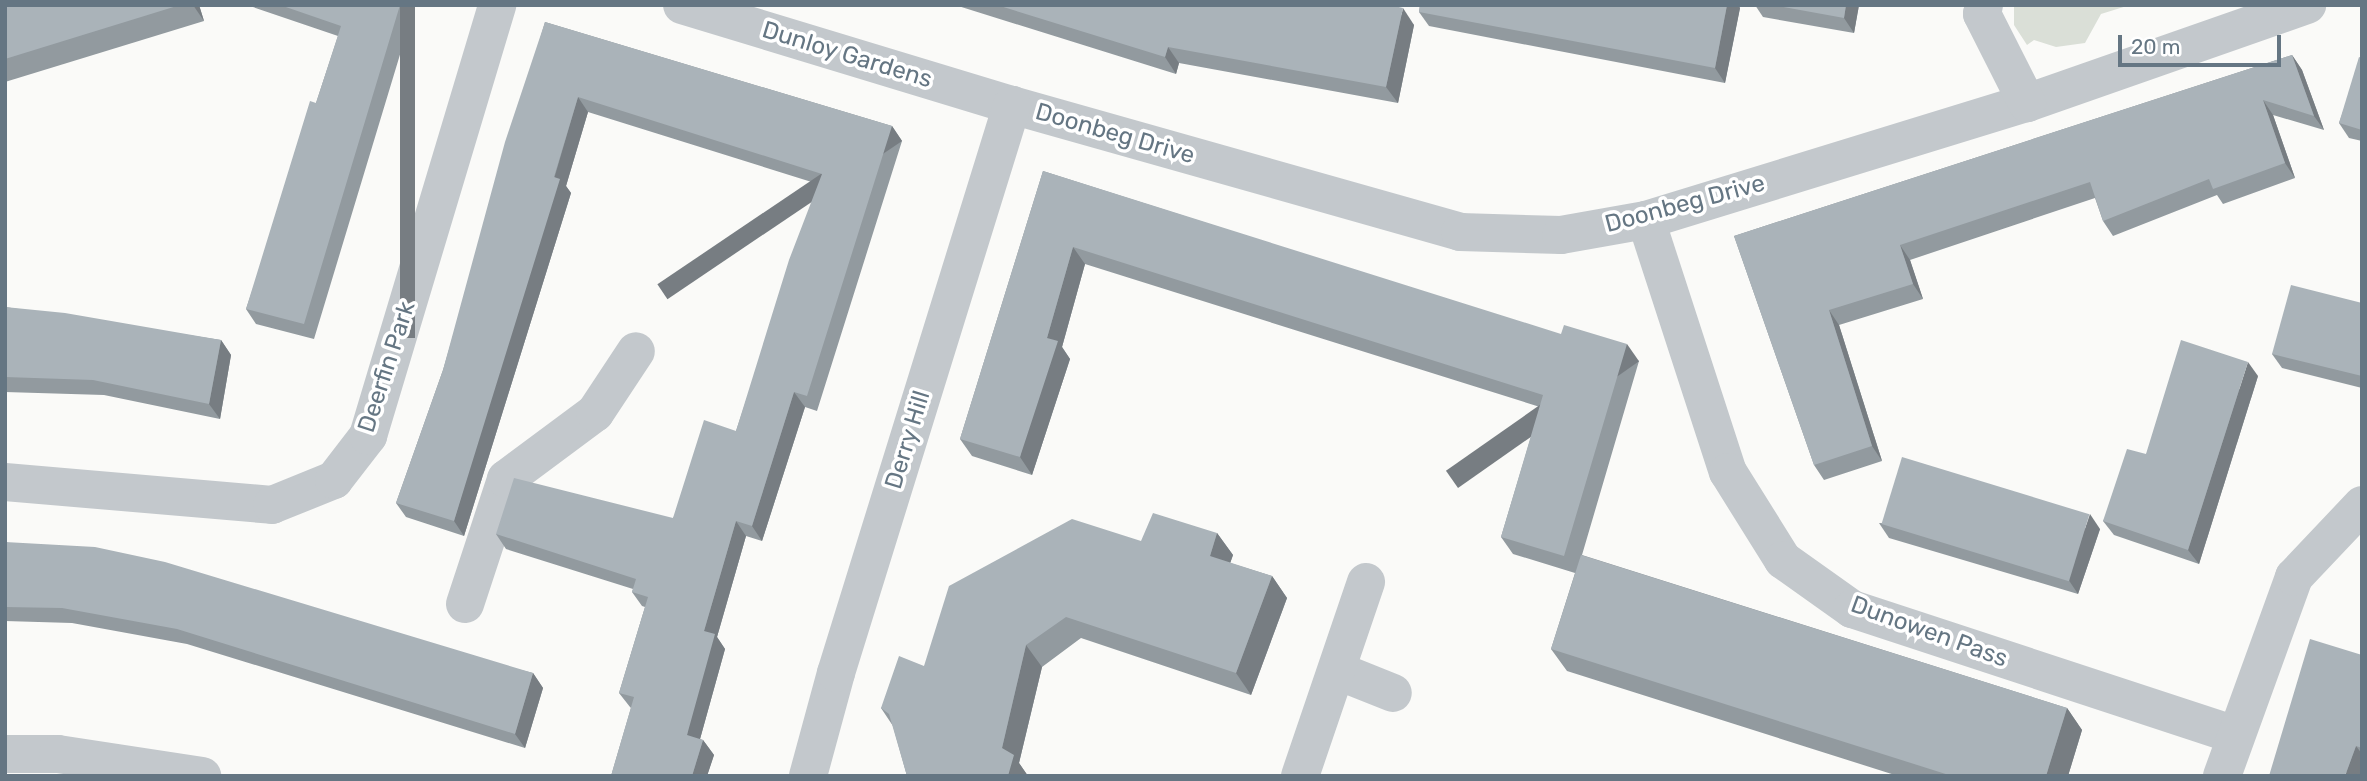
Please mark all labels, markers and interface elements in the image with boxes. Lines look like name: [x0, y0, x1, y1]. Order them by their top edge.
street label: Dunloy Gardens: [758, 15, 936, 95]
scale bar: [2122, 21, 2285, 65]
text: 20 m: [2131, 34, 2180, 59]
street label: Doonbeg Drive: [1032, 98, 1198, 170]
street label: Doonbeg Drive: [1602, 169, 1768, 239]
street label: Deerfin Park: [352, 298, 422, 436]
street label: Derry Hill: [879, 387, 937, 493]
street label: Dunowen Pass: [1847, 590, 2011, 674]

